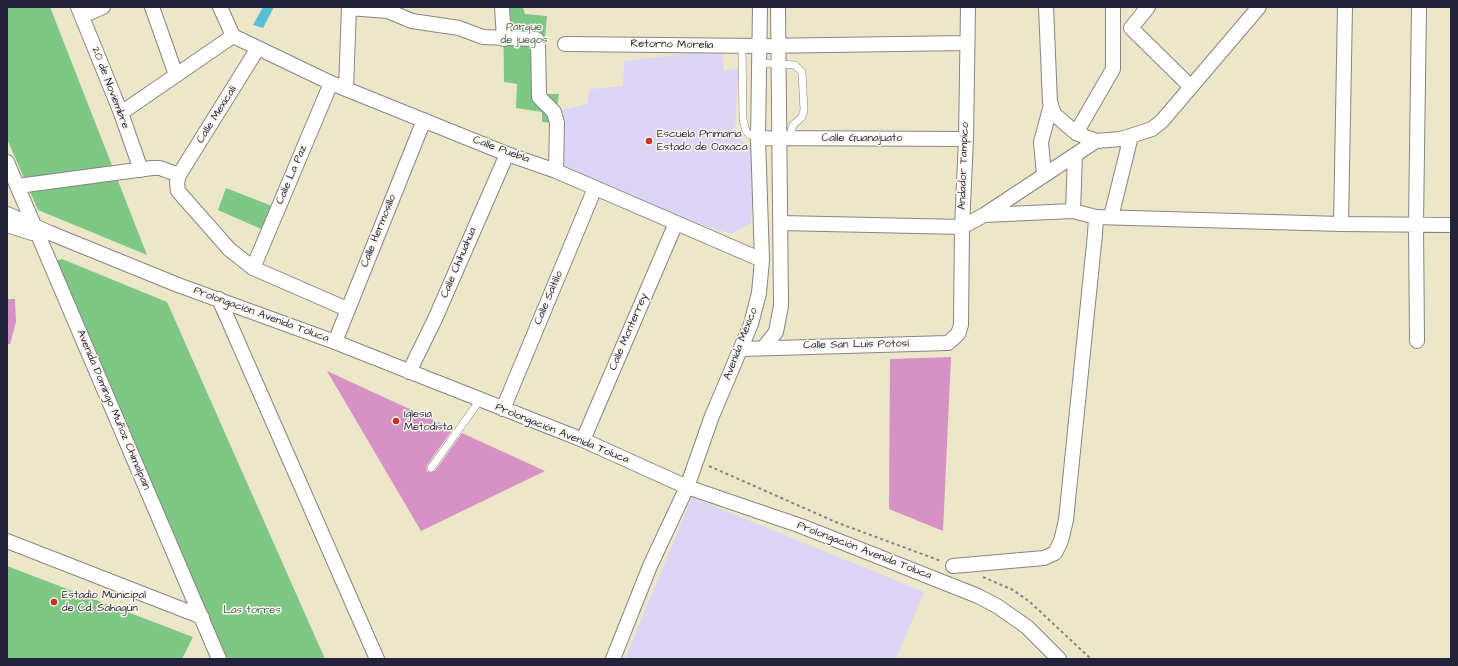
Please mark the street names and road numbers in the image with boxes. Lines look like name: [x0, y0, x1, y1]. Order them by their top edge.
street label: Retorno Morelia: [630, 38, 714, 52]
street label: 20 de Noviembre: [88, 45, 132, 131]
street label: Calle Mexicali: [194, 84, 240, 146]
street label: Andador Tampico: [956, 122, 972, 210]
street label: Calle Guanajuato: [822, 132, 902, 146]
street label: Calle Puebla: [471, 134, 531, 166]
street label: Calle La Paz: [274, 143, 310, 207]
street label: Calle Hermosillo: [358, 193, 400, 269]
street label: Calle Chihuahua: [438, 226, 480, 300]
street label: Calle Saltillo: [532, 269, 566, 327]
street label: Prolongación Avenida Toluca: [192, 284, 330, 346]
street label: Calle Monterrey: [607, 291, 651, 373]
street label: Avenida México: [721, 306, 761, 382]
street label: Avenida Domingo Muñoz Chimalpain: [73, 328, 153, 492]
street label: Calle San Luis Potosí: [803, 337, 909, 353]
street label: Prolongación Avenida Toluca: [493, 401, 631, 467]
street label: Prolongación Avenida Toluca: [795, 519, 933, 583]

